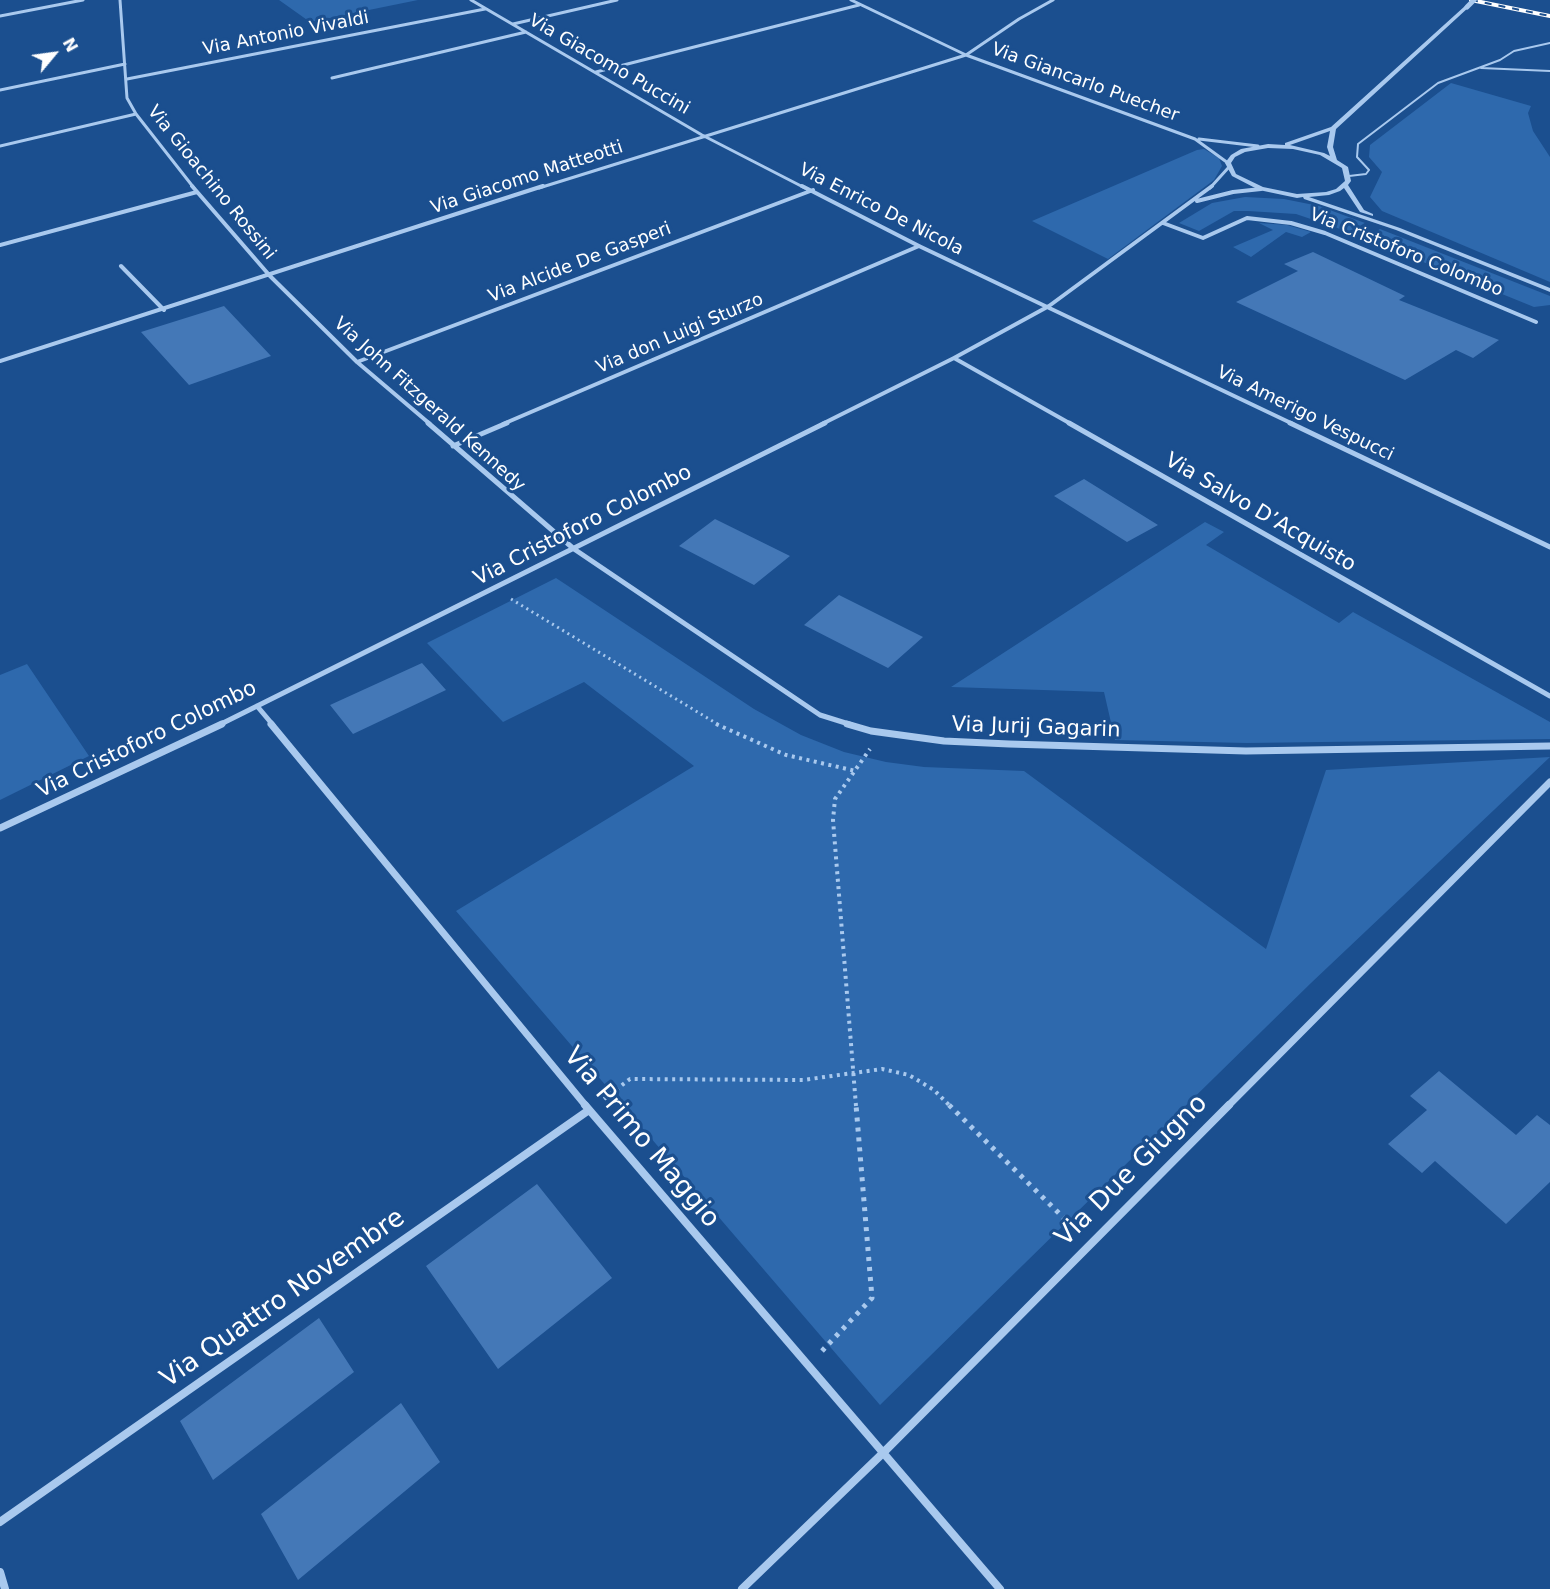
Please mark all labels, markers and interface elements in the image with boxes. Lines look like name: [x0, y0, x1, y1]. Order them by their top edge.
street label: Via Antonio Vivaldi: [201, 7, 371, 61]
street label: Via Giacomo Puccini: [525, 10, 693, 120]
north arrow: [24, 24, 84, 84]
text: N: [59, 35, 82, 55]
street label: Via Giancarlo Puecher: [988, 39, 1182, 127]
street label: Via Gioachino Rossini: [142, 102, 280, 264]
street label: Via Giacomo Matteotti: [428, 137, 626, 219]
street label: Via Enrico De Nicola: [795, 159, 967, 261]
street label: Via Cristoforo Colombo: [1306, 204, 1506, 302]
street label: Via Alcide De Gasperi: [486, 218, 674, 308]
street label: Via don Luigi Sturzo: [593, 289, 767, 379]
street label: Via John Fitzgerald Kennedy: [329, 313, 529, 497]
street label: Via Amerigo Vespucci: [1213, 362, 1397, 466]
street label: Via Salvo D’Acquisto: [1160, 448, 1360, 578]
street label: Via Cristoforo Colombo: [470, 460, 696, 592]
street label: Via Cristoforo Colombo: [33, 676, 261, 804]
street label: Via Jurij Gagarin: [951, 712, 1121, 744]
street label: Via Primo Maggio: [556, 1041, 726, 1235]
street label: Via Due Giugno: [1050, 1089, 1214, 1253]
street label: Via Quattro Novembre: [155, 1203, 411, 1395]

